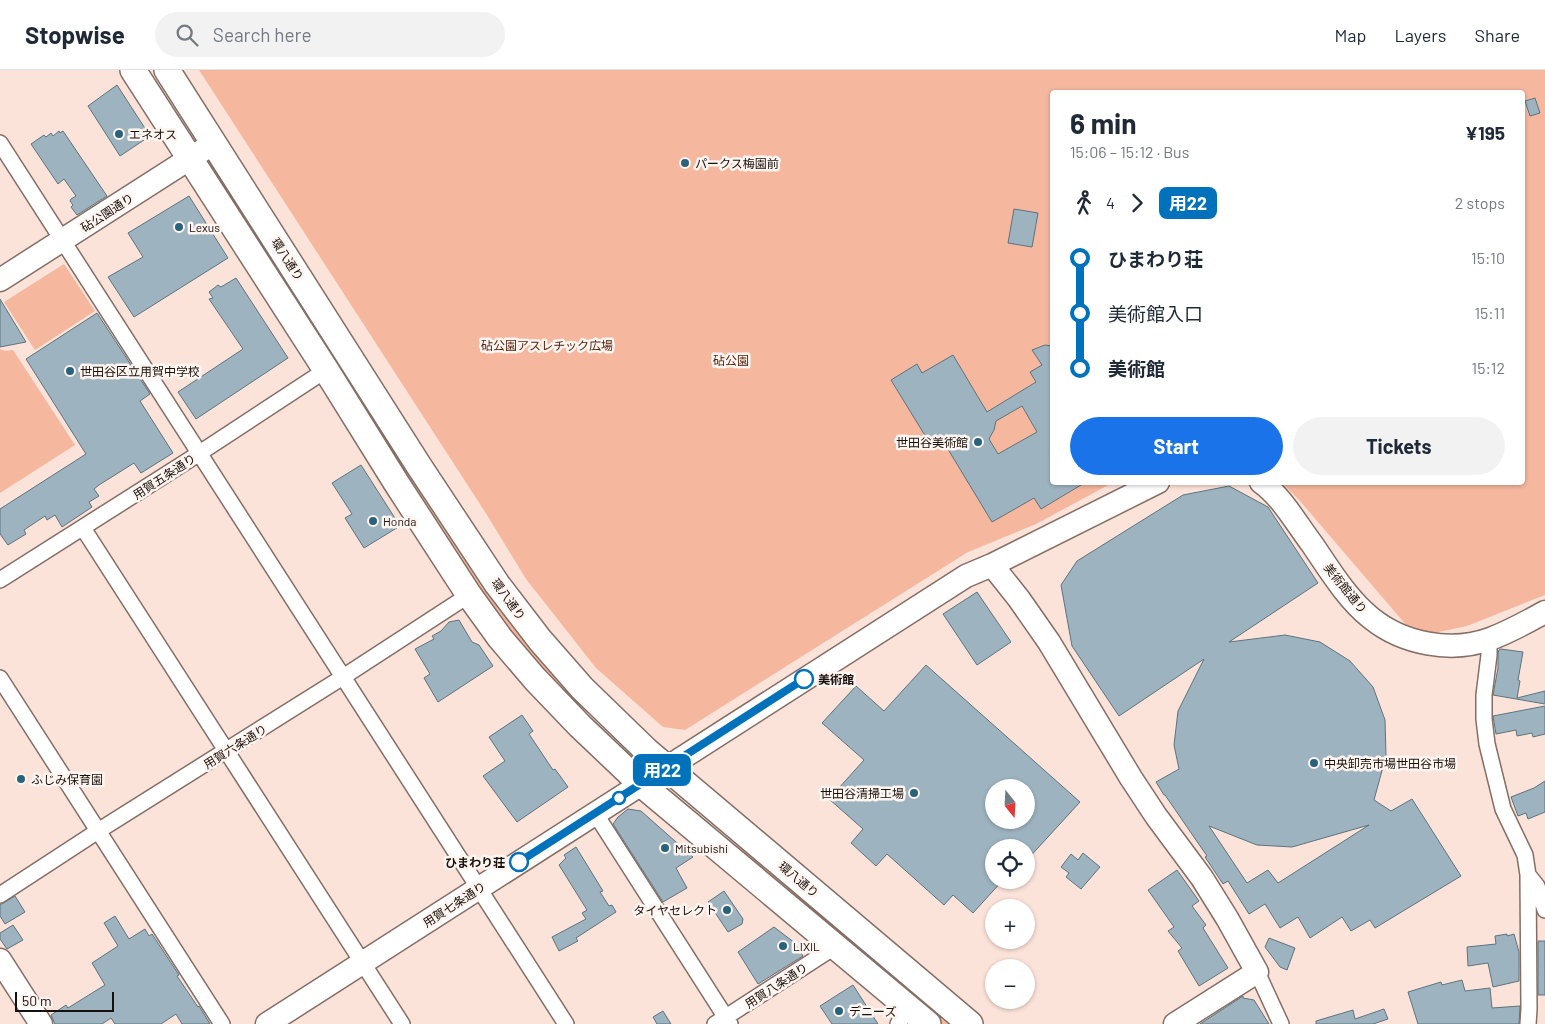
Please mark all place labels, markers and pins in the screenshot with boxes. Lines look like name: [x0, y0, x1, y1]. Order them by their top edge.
place label: エネオス: [129, 127, 177, 141]
marker: エネオス: [113, 128, 125, 140]
place label: パークス梅園前: [695, 156, 779, 170]
marker: パークス梅園前: [679, 157, 691, 169]
place label: Lexus: [189, 220, 220, 234]
marker: Lexus: [173, 221, 185, 233]
place label: 世田谷区立用賀中学校: [80, 364, 200, 378]
marker: 世田谷区立用賀中学校: [64, 365, 76, 377]
place label: 世田谷美術館: [896, 435, 968, 449]
marker: 世田谷美術館: [972, 436, 984, 448]
place label: Honda: [383, 514, 416, 528]
marker: Honda: [367, 515, 379, 527]
marker: 美術館: [794, 669, 814, 689]
place label: 美術館: [818, 672, 854, 686]
place label: 中央卸売市場世田谷市場: [1324, 756, 1456, 770]
marker: 中央卸売市場世田谷市場: [1308, 757, 1320, 769]
place label: ふじみ保育園: [31, 772, 103, 786]
marker: ふじみ保育園: [15, 773, 27, 785]
place label: 世田谷清掃工場: [820, 786, 904, 800]
marker: 世田谷清掃工場: [908, 787, 920, 799]
unlabelled marker: [612, 791, 626, 805]
place label: Mitsubishi: [675, 841, 728, 855]
marker: Mitsubishi: [659, 842, 671, 854]
marker: ひまわり荘: [509, 852, 529, 872]
place label: ひまわり荘: [445, 855, 505, 869]
place label: タイヤセレクト: [633, 903, 717, 917]
marker: タイヤセレクト: [721, 904, 733, 916]
place label: LIXIL: [793, 939, 820, 953]
marker: LIXIL: [777, 940, 789, 952]
place label: デニーズ: [849, 1004, 896, 1018]
marker: デニーズ: [833, 1005, 845, 1017]

